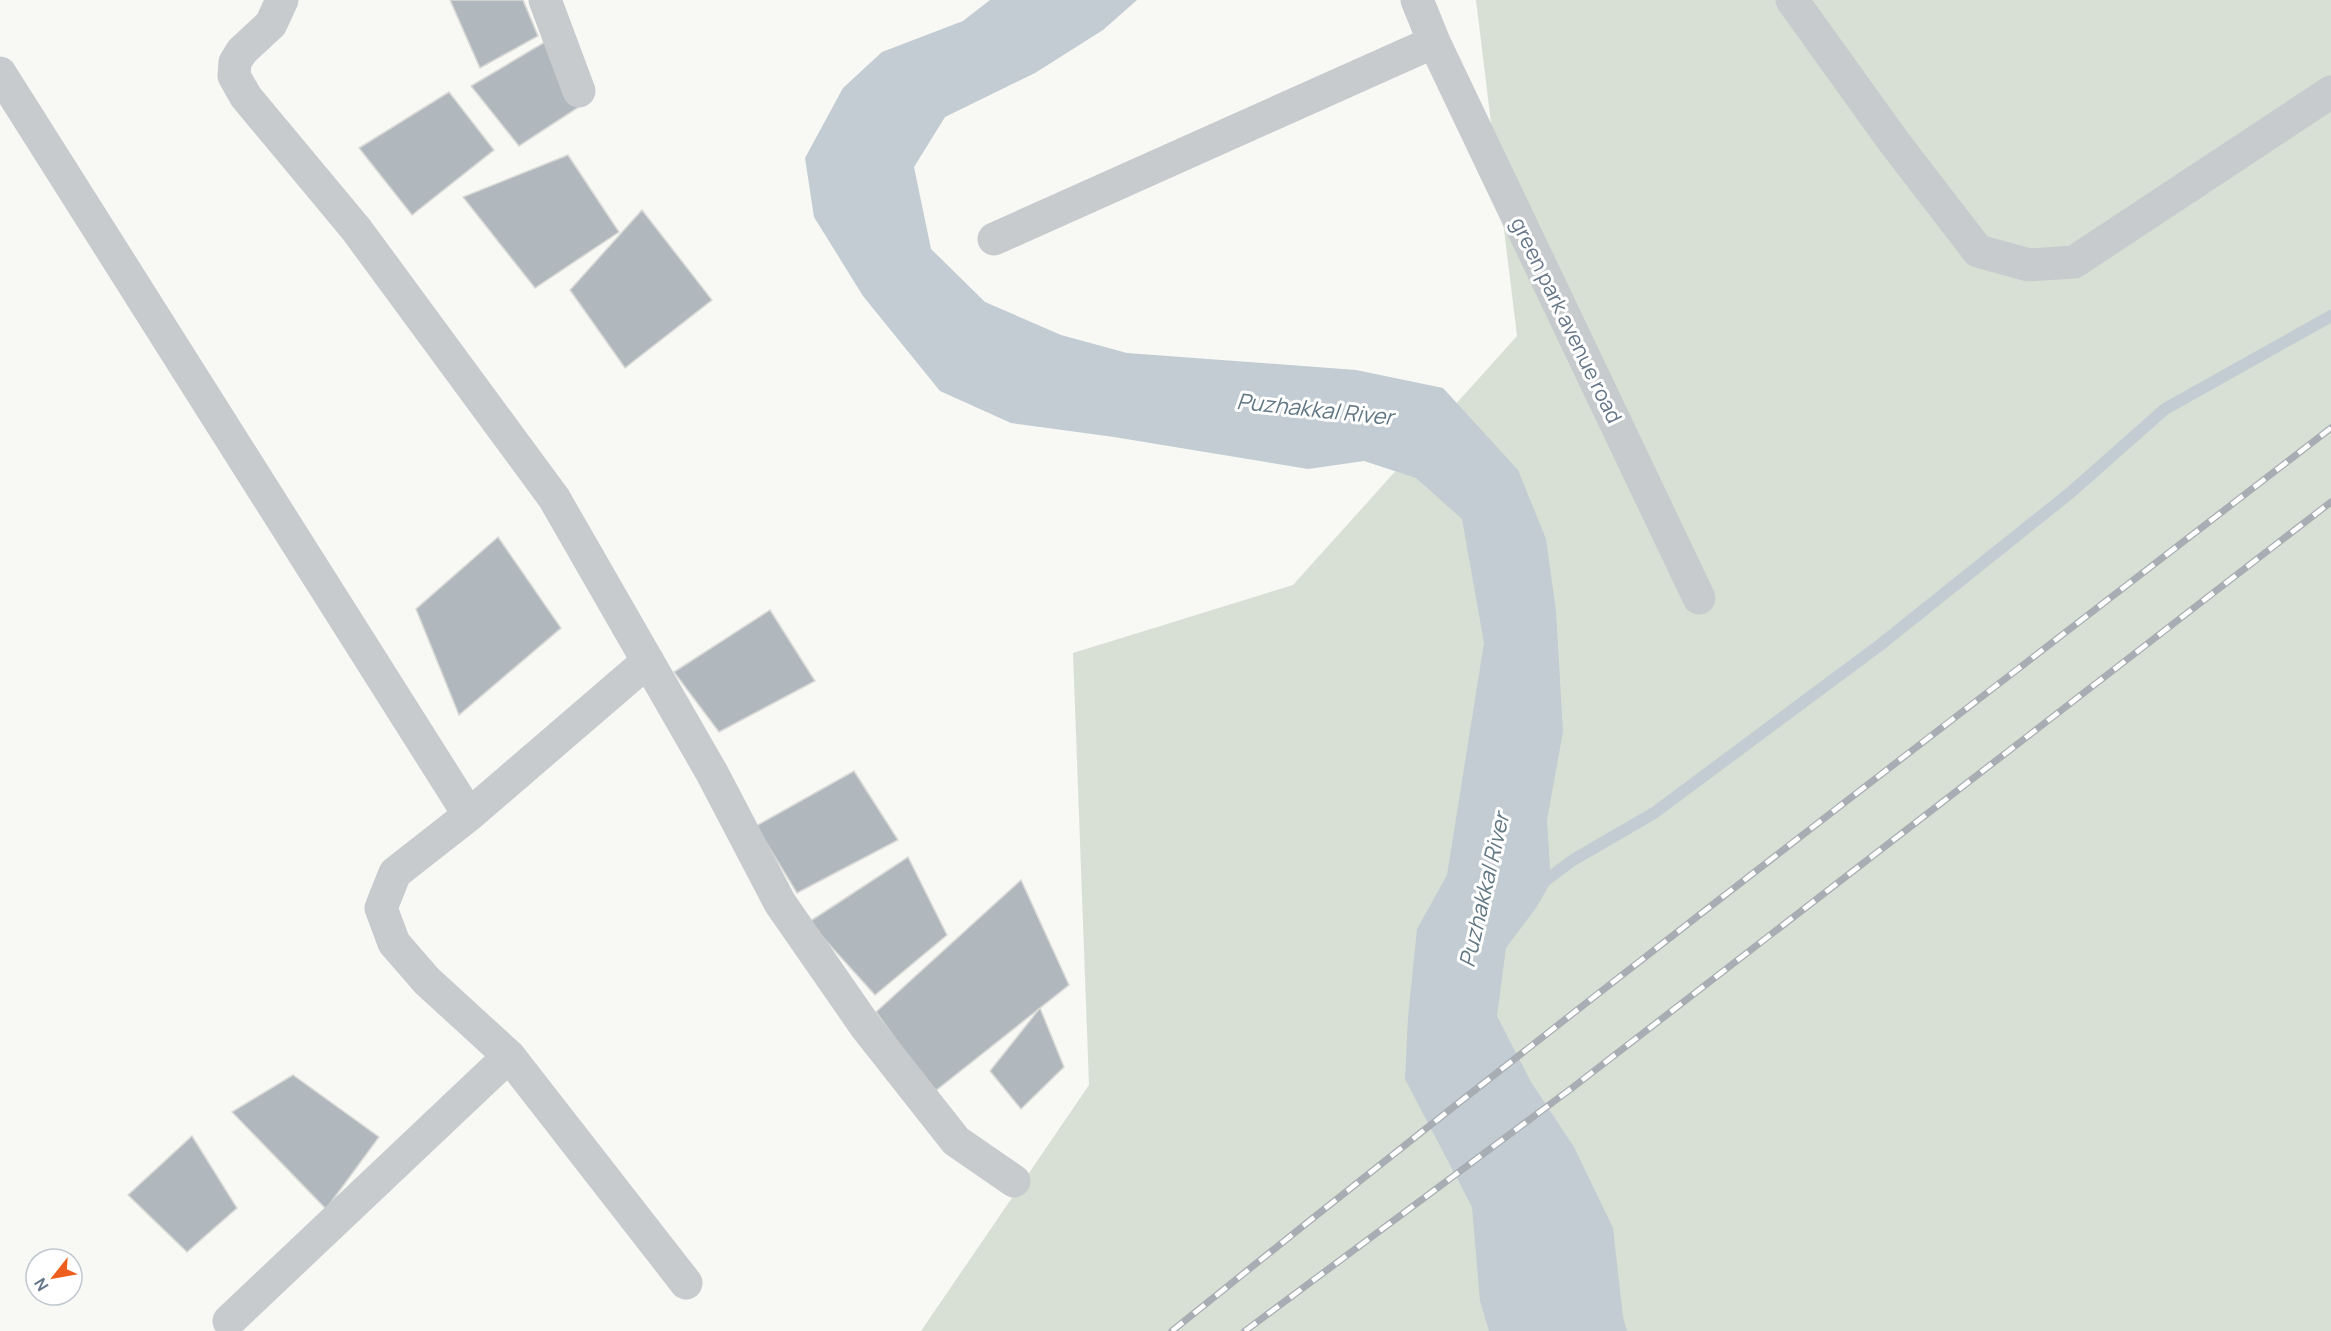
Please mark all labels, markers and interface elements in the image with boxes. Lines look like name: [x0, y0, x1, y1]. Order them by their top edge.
street label: green park avenue road: [1505, 212, 1629, 428]
water label: Puzhakkal River: [1235, 386, 1398, 432]
water label: Puzhakkal River: [1452, 807, 1517, 970]
north arrow: [24, 1247, 84, 1307]
text: N: [29, 1274, 54, 1295]

